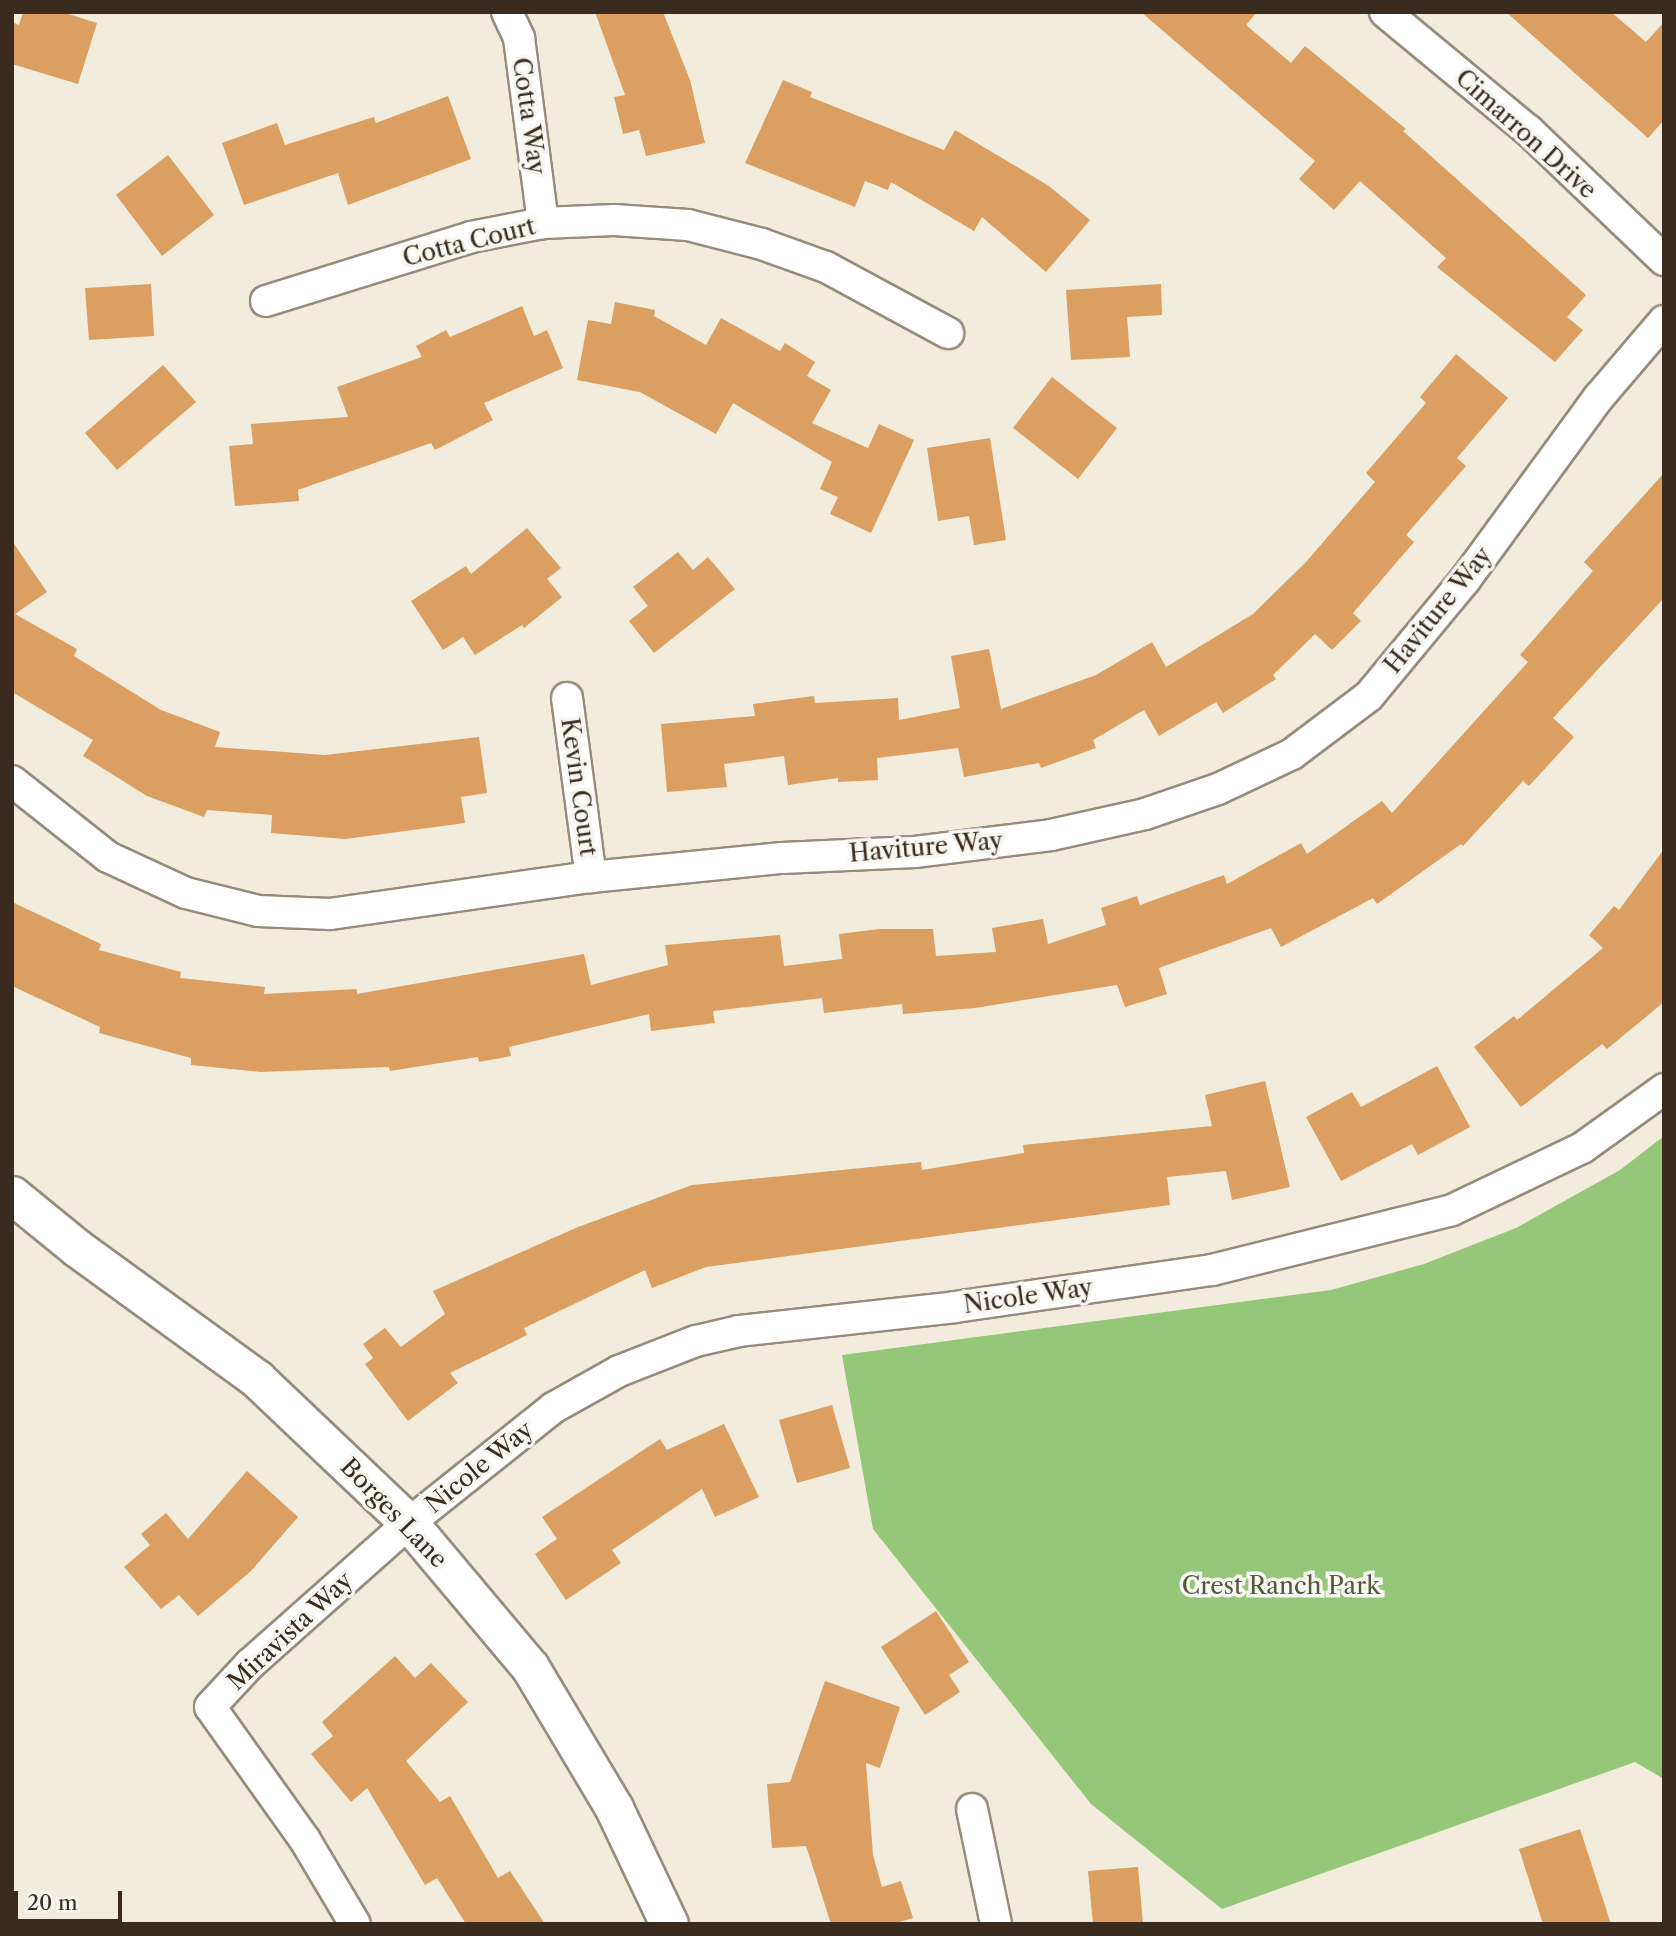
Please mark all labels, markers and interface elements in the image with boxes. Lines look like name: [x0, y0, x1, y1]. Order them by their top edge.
street label: Cotta Way: [506, 55, 552, 177]
street label: Cimarron Drive: [1450, 63, 1602, 205]
street label: Cotta Court: [400, 212, 538, 272]
street label: Haviture Way: [1378, 541, 1498, 679]
street label: Kevin Court: [555, 716, 603, 858]
street label: Haviture Way: [847, 826, 1005, 868]
street label: Nicole Way: [961, 1273, 1095, 1319]
street label: Nicole Way: [419, 1415, 539, 1519]
street label: Borges Lane: [335, 1452, 453, 1574]
street label: Miravista Way: [221, 1565, 359, 1697]
park label: Crest Ranch Park: [1182, 1572, 1380, 1600]
scale bar: [18, 1876, 126, 1920]
text: 20 m: [27, 1890, 78, 1915]

